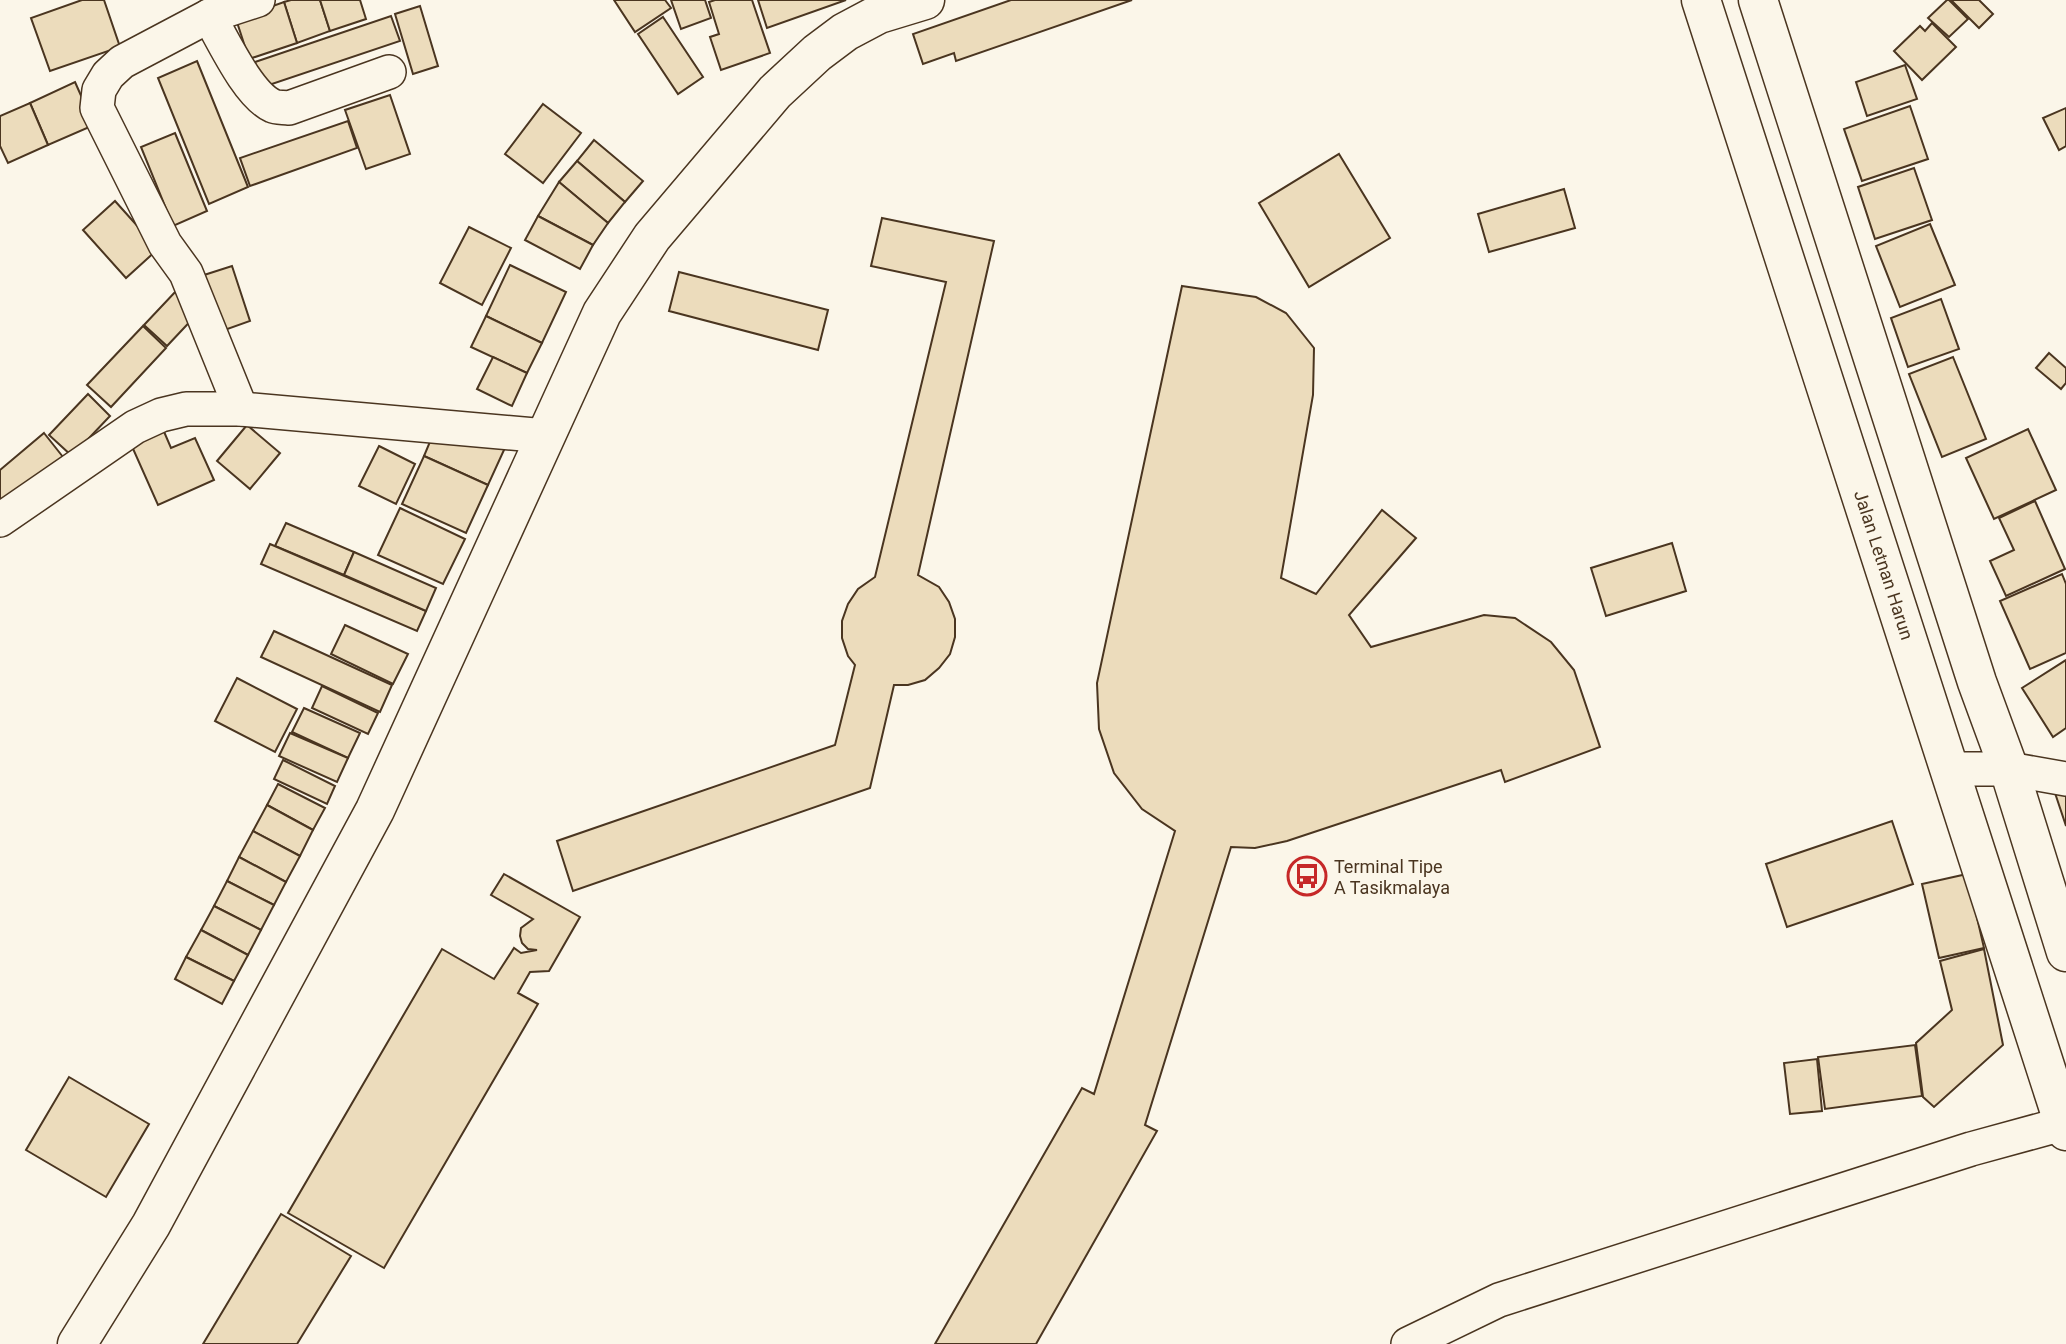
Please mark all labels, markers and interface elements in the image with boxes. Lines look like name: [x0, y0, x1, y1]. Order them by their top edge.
street label: Jalan Letnan Harun: [1850, 487, 1918, 643]
bus stop icon: Terminal Tipe A Tasikmalaya: [1286, 855, 1328, 897]
place label: Terminal Tipe A Tasikmalaya: [1334, 856, 1450, 898]

